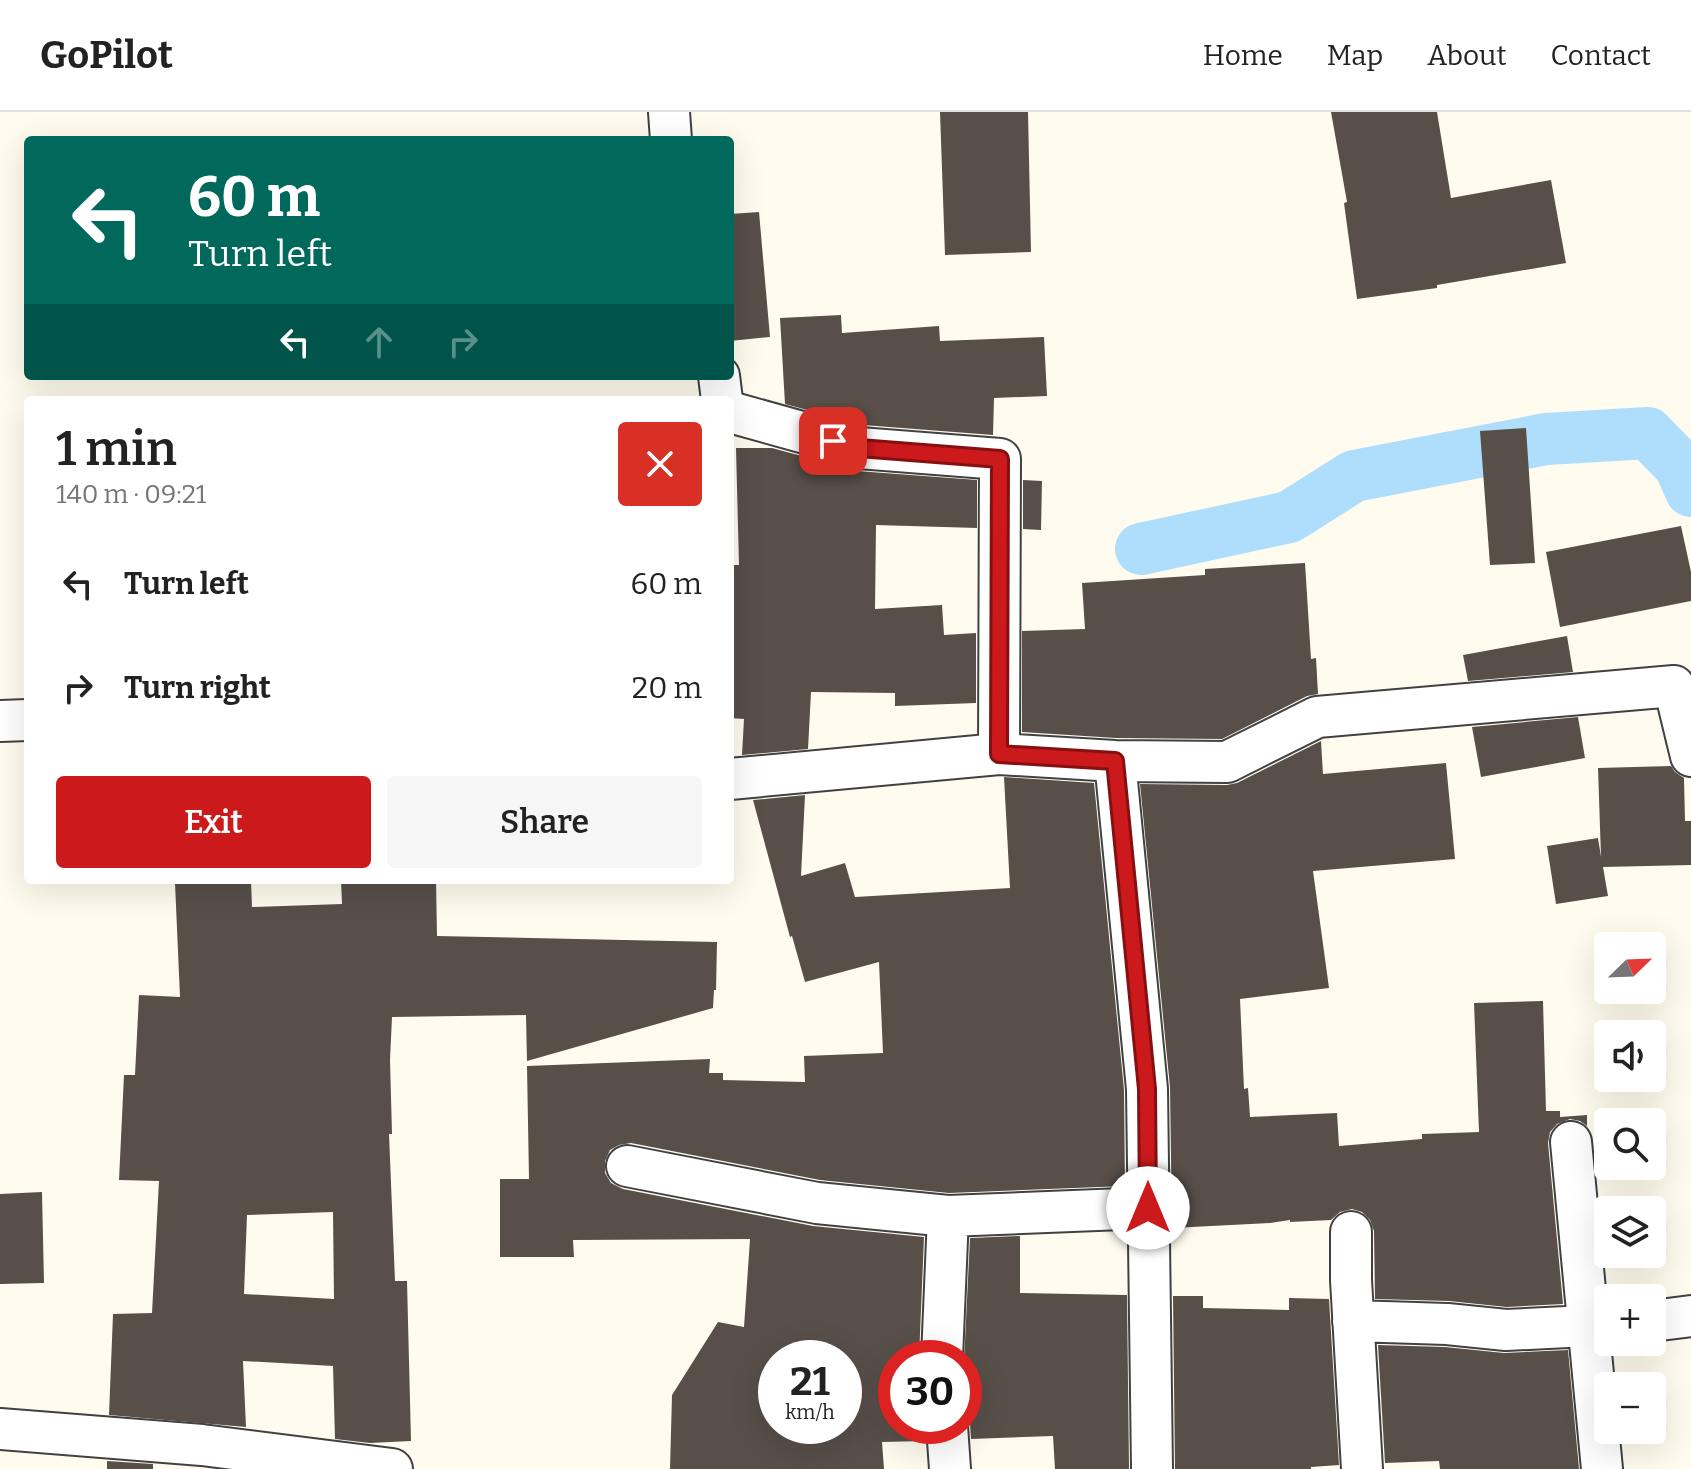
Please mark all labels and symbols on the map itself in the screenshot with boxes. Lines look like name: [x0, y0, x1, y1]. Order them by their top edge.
pin: [799, 407, 867, 475]
north arrow: [1594, 932, 1666, 1004]
position arrow: [1106, 1166, 1190, 1250]
speed limit sign: 30: [878, 1340, 982, 1444]

